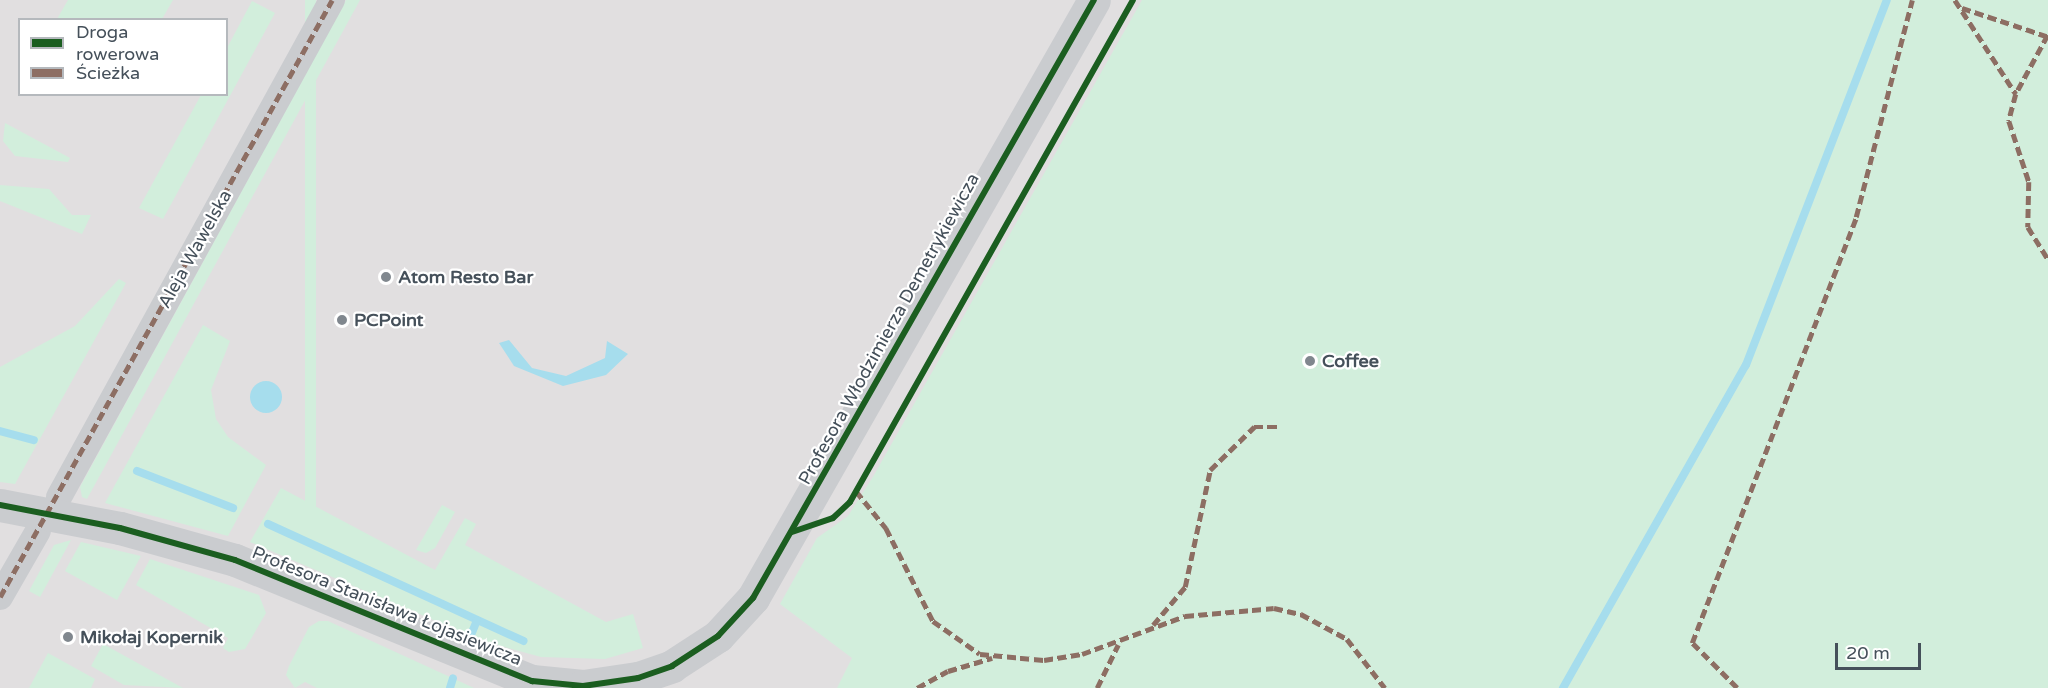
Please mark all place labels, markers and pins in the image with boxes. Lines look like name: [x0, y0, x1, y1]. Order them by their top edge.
place label: Atom Resto Bar: [398, 266, 533, 288]
marker: Atom Resto Bar: [379, 270, 393, 284]
place label: PCPoint: [354, 309, 423, 331]
marker: PCPoint: [335, 313, 349, 327]
place label: Coffee: [1322, 350, 1379, 372]
marker: Coffee: [1303, 354, 1317, 368]
place label: Mikołaj Kopernik: [80, 626, 223, 648]
marker: Mikołaj Kopernik: [61, 630, 75, 644]

